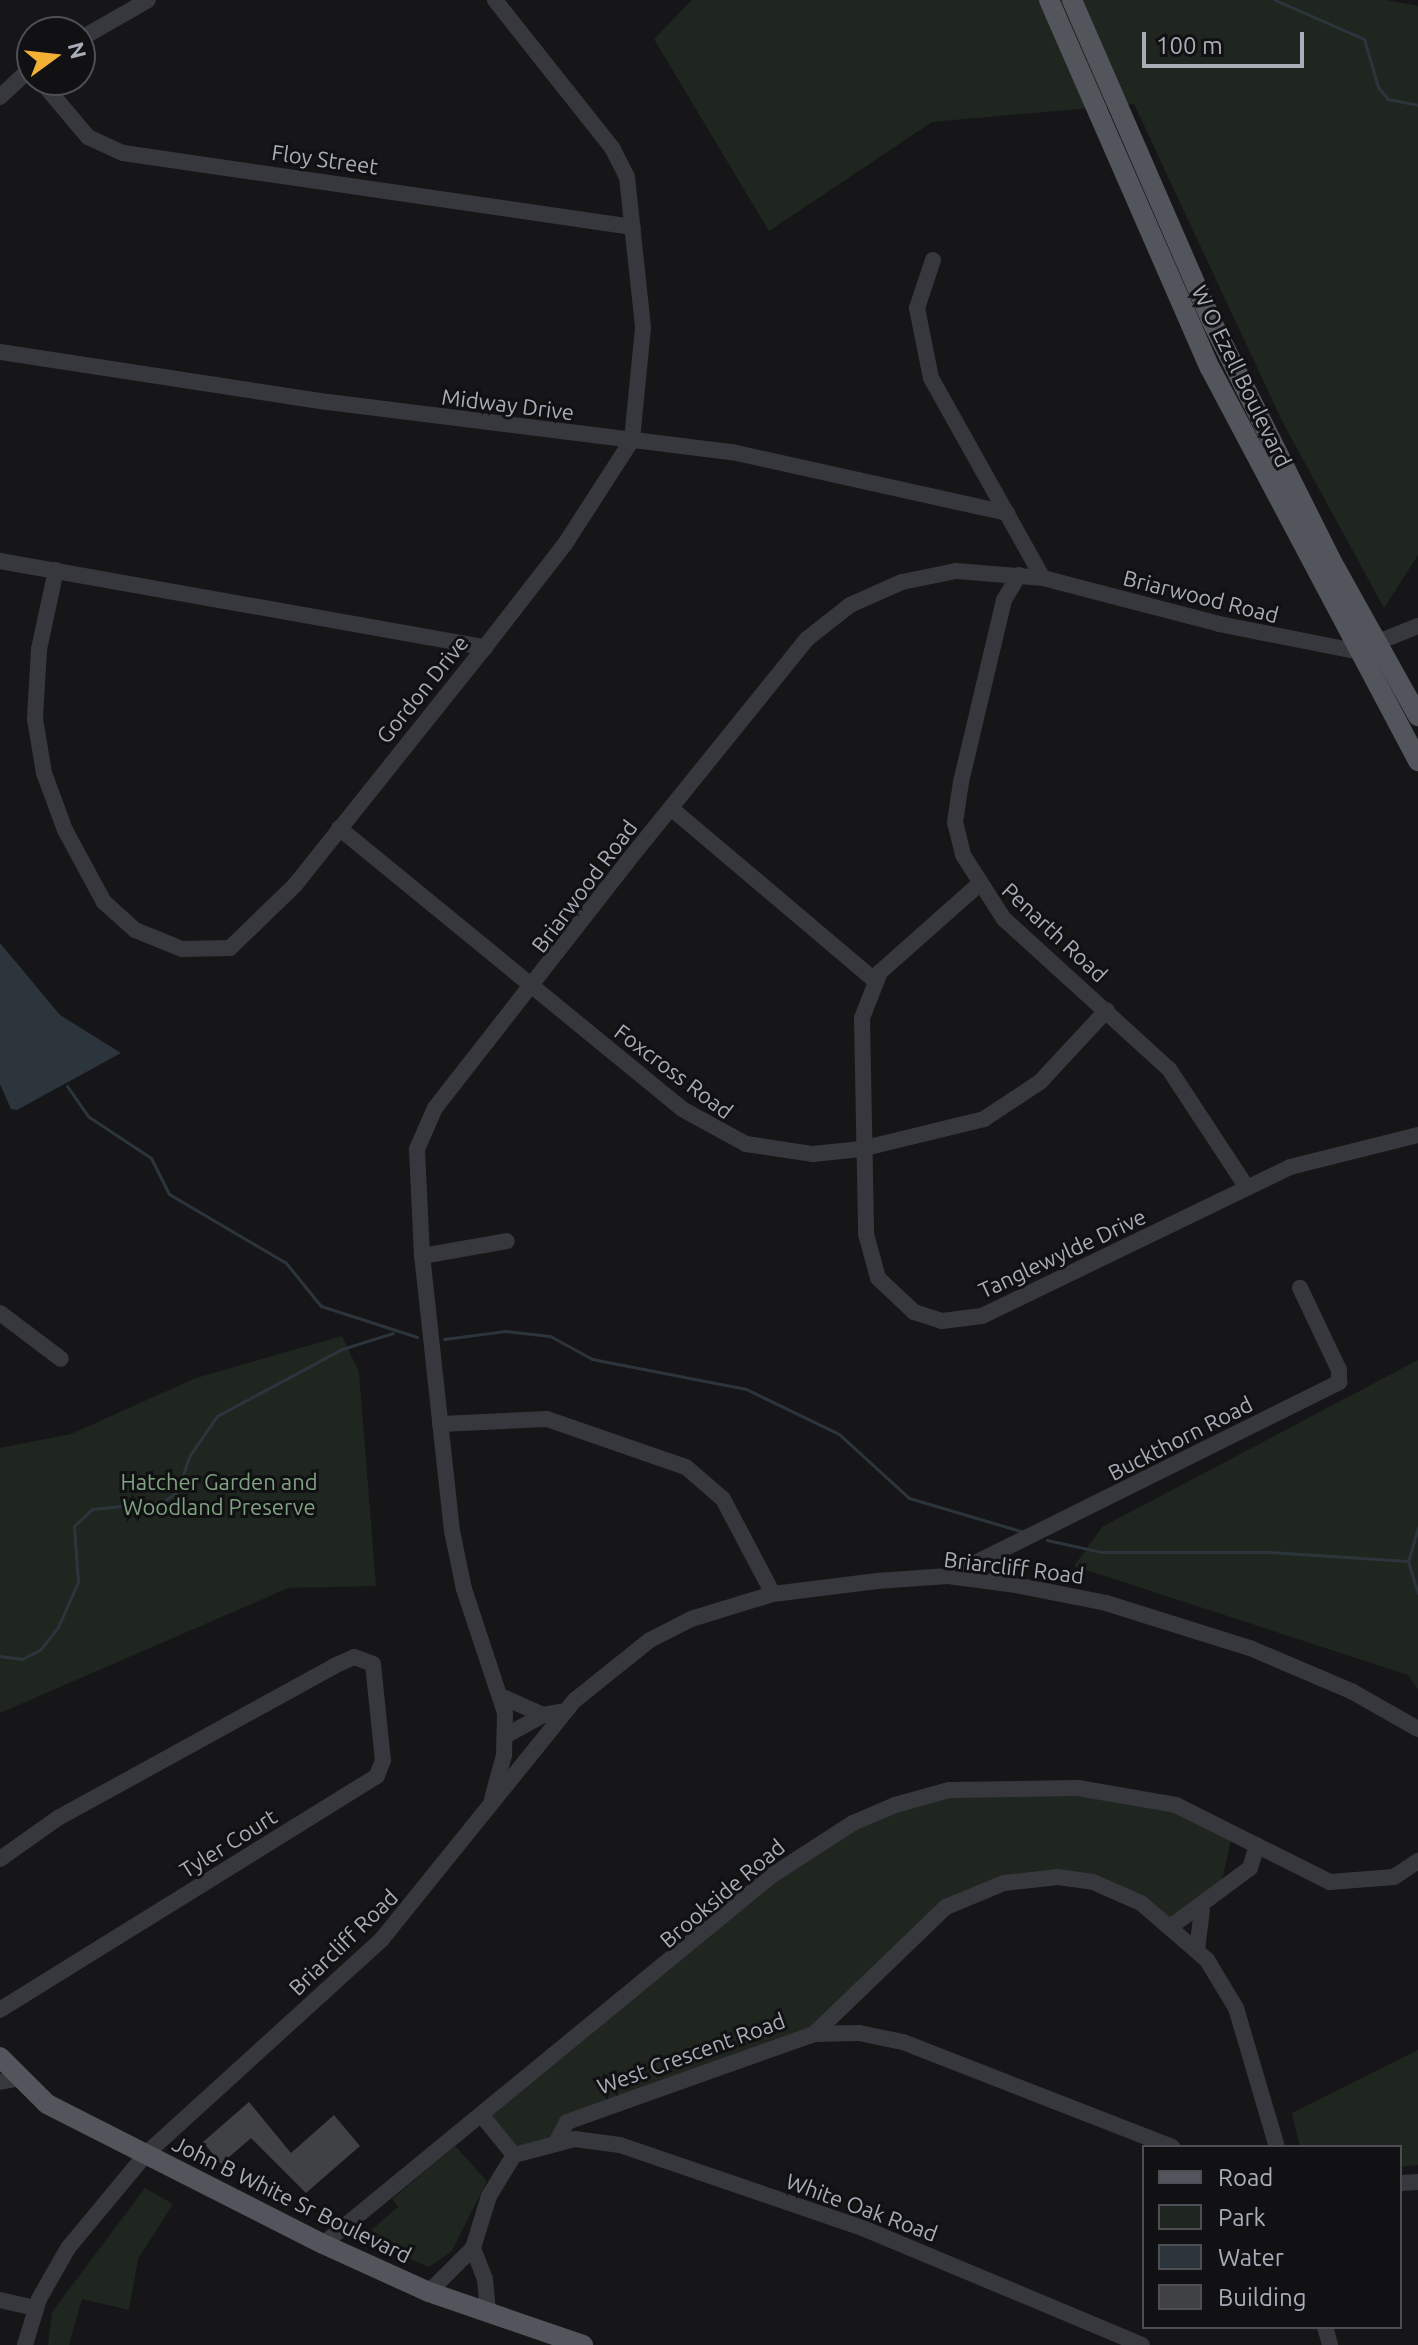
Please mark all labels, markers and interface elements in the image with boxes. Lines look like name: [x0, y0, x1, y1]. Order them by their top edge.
north arrow: [16, 16, 96, 96]
scale bar: [1146, 16, 1308, 66]
text: 100 m: [1156, 32, 1223, 59]
text: N: [64, 39, 92, 61]
street label: Floy Street: [270, 138, 380, 180]
street label: W O Ezell Boulevard: [1187, 281, 1297, 471]
street label: Midway Drive: [440, 383, 576, 425]
street label: Briarwood Road: [1121, 564, 1281, 628]
street label: Gordon Drive: [370, 630, 474, 748]
street label: Briarwood Road: [526, 815, 642, 957]
street label: Penarth Road: [997, 877, 1113, 987]
street label: Foxcross Road: [610, 1018, 738, 1124]
street label: Tanglewylde Drive: [974, 1203, 1150, 1303]
street label: Buckthorn Road: [1103, 1390, 1257, 1486]
park label: Hatcher Garden and Woodland Preserve: [120, 1468, 318, 1520]
street label: Briarcliff Road: [942, 1545, 1086, 1589]
street label: Tyler Court: [175, 1803, 281, 1883]
street label: Brookside Road: [654, 1833, 790, 1953]
street label: Briarcliff Road: [283, 1883, 403, 2001]
street label: West Crescent Road: [593, 2007, 789, 2099]
street label: John B White Sr Boulevard: [168, 2130, 416, 2268]
legend: [1142, 2145, 1402, 2329]
text: Road: [1218, 2164, 1273, 2191]
street label: White Oak Road: [783, 2167, 941, 2247]
text: Park: [1218, 2204, 1266, 2231]
text: Water: [1218, 2244, 1284, 2271]
text: Building: [1218, 2284, 1306, 2311]

